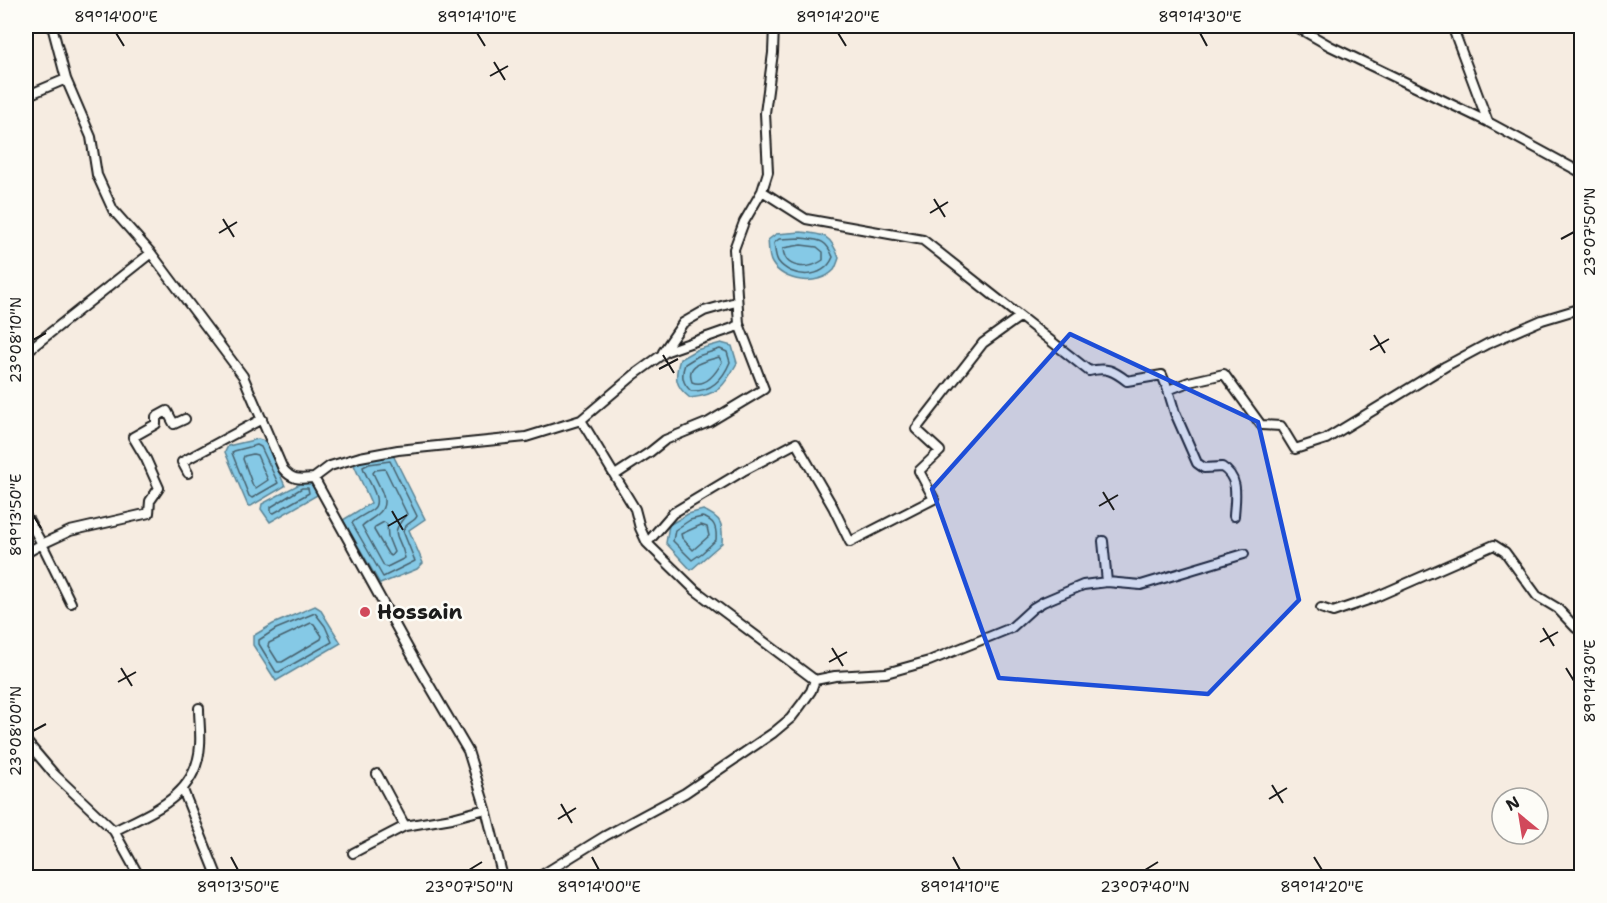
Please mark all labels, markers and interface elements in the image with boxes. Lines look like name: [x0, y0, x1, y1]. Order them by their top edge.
text: 89°14'00"E: [74, 7, 158, 27]
text: 89°14'10"E: [437, 7, 517, 27]
text: 89°14'20"E: [796, 7, 880, 27]
text: 89°14'30"E: [1158, 7, 1242, 27]
text: 23°07'50"N: [1580, 188, 1600, 276]
text: 23°08'10"N: [6, 297, 26, 383]
text: 89°13'50"E: [6, 474, 26, 556]
place label: Hossain: [377, 598, 462, 626]
marker: Hossain: [358, 605, 372, 619]
text: 89°14'30"E: [1580, 639, 1600, 723]
text: 23°08'00"N: [6, 686, 26, 776]
north arrow: [1490, 786, 1550, 846]
text: N: [1502, 791, 1523, 816]
text: 89°13'50"E: [197, 877, 279, 897]
text: 23°07'50"N: [425, 877, 513, 897]
text: 89°14'00"E: [557, 877, 641, 897]
text: 89°14'10"E: [920, 877, 1000, 897]
text: 23°07'40"N: [1100, 877, 1190, 897]
text: 89°14'20"E: [1280, 877, 1364, 897]

